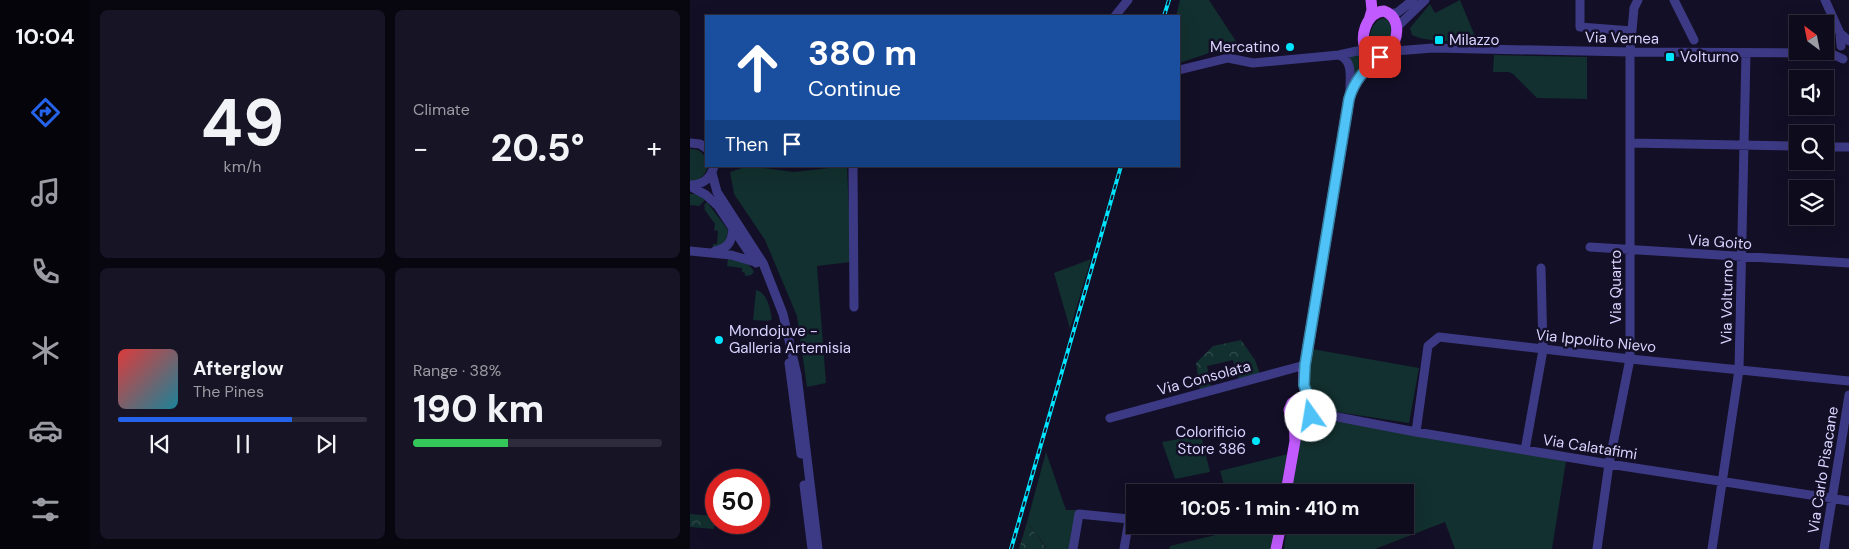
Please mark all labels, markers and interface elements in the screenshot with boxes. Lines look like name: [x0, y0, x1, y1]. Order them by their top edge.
north arrow: [1789, 15, 1834, 60]
map controls: [1789, 15, 1834, 225]
text: 10:04: [16, 22, 74, 51]
street label: Via Vernea: [1585, 27, 1659, 49]
text: 380 m: [808, 30, 917, 76]
place label: Milazzo: [1449, 30, 1499, 50]
marker: Milazzo: [1433, 34, 1445, 46]
icon: ahead: [725, 35, 790, 100]
pin: [1359, 36, 1401, 78]
place label: Mercatino: [1210, 37, 1280, 57]
marker: Mercatino: [1284, 41, 1296, 53]
icon: arrive: [1366, 43, 1394, 71]
place label: Volturno: [1680, 47, 1739, 67]
marker: Volturno: [1664, 51, 1676, 63]
button: sound: [1789, 70, 1834, 115]
text: Continue: [808, 74, 901, 103]
text: 49: [201, 81, 284, 165]
icon: directions: [28, 95, 63, 130]
text: Climate: [413, 99, 470, 120]
text: 20.5°: [490, 123, 585, 173]
button: search: [1789, 125, 1834, 170]
text: −: [413, 130, 428, 167]
text: +: [647, 130, 662, 167]
icon: arrive: [778, 130, 806, 158]
text: Then: [725, 132, 768, 157]
text: km/h: [224, 156, 261, 177]
icon: music: [28, 175, 63, 210]
button: layers: [1789, 180, 1834, 225]
street label: Via Goito: [1687, 230, 1753, 254]
street label: Via Quarto: [1606, 250, 1626, 324]
icon: phone: [28, 254, 63, 289]
street label: Via Volturno: [1716, 259, 1738, 344]
place label: Mondojuve - Galleria Artemisia: [729, 321, 851, 358]
street label: Via Ippolito Nievo: [1535, 325, 1657, 357]
icon: climate: [28, 333, 63, 368]
marker: Mondojuve - Galleria Artemisia: [713, 334, 725, 346]
text: Afterglow: [193, 356, 284, 381]
street label: Via Consolata: [1155, 356, 1253, 400]
text: Range · 38%: [413, 360, 501, 381]
text: The Pines: [193, 381, 264, 402]
text: 190 km: [413, 384, 544, 434]
position arrow: [1284, 389, 1336, 441]
street label: Via Carlo Pisacane: [1803, 405, 1843, 535]
icon: car: [28, 413, 63, 448]
place label: Colorificio Store 386: [1175, 422, 1246, 459]
icon: previous: [146, 430, 174, 458]
icon: pause: [229, 430, 257, 458]
icon: next: [312, 430, 340, 458]
street label: Via Calatafimi: [1541, 430, 1639, 464]
marker: Colorificio Store 386: [1250, 435, 1262, 447]
speed limit sign: 50: [705, 469, 770, 534]
icon: filters: [28, 492, 63, 527]
text: 10:05 · 1 min · 410 m: [1181, 496, 1359, 521]

